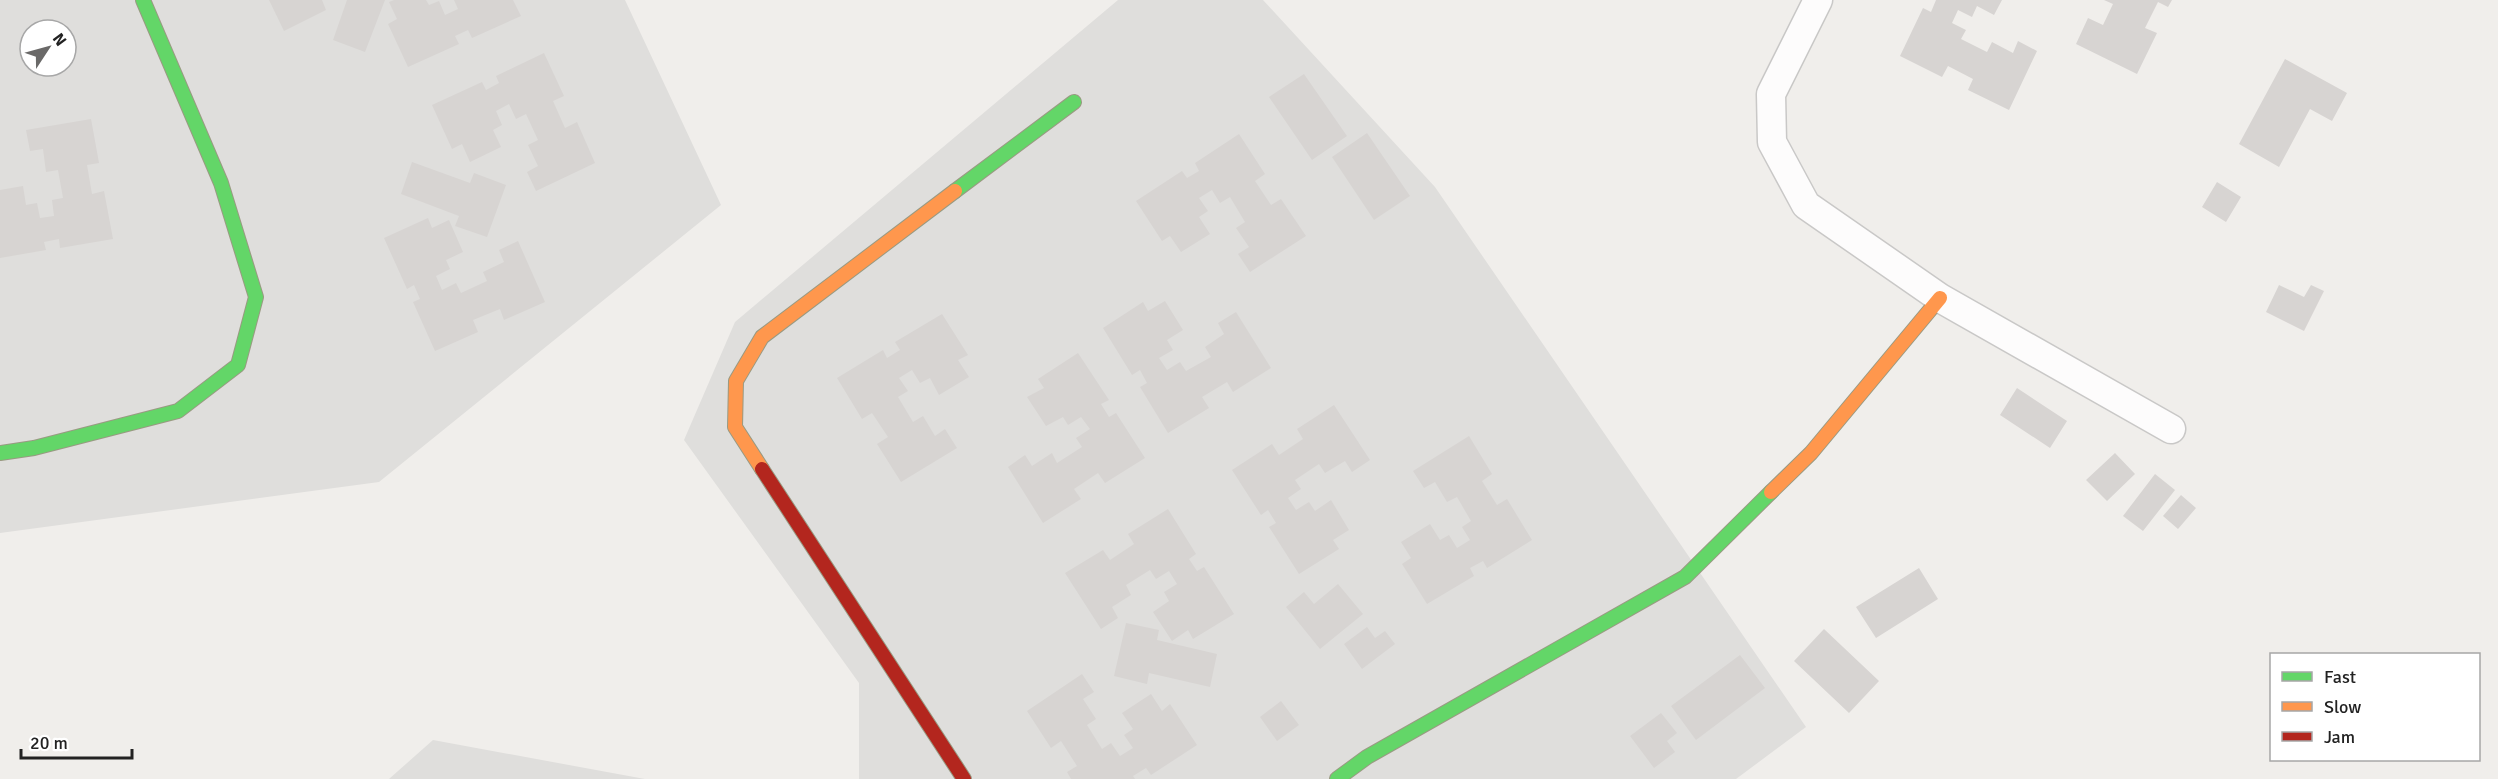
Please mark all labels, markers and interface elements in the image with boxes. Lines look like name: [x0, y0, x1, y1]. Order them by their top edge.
north arrow: [18, 18, 78, 78]
text: N: [48, 29, 71, 50]
legend: [2270, 653, 2480, 761]
text: Fast: [2324, 666, 2356, 688]
text: Slow: [2324, 696, 2361, 718]
scale bar: [21, 722, 132, 760]
text: Jam: [2324, 726, 2355, 748]
text: 20 m: [30, 732, 68, 754]

